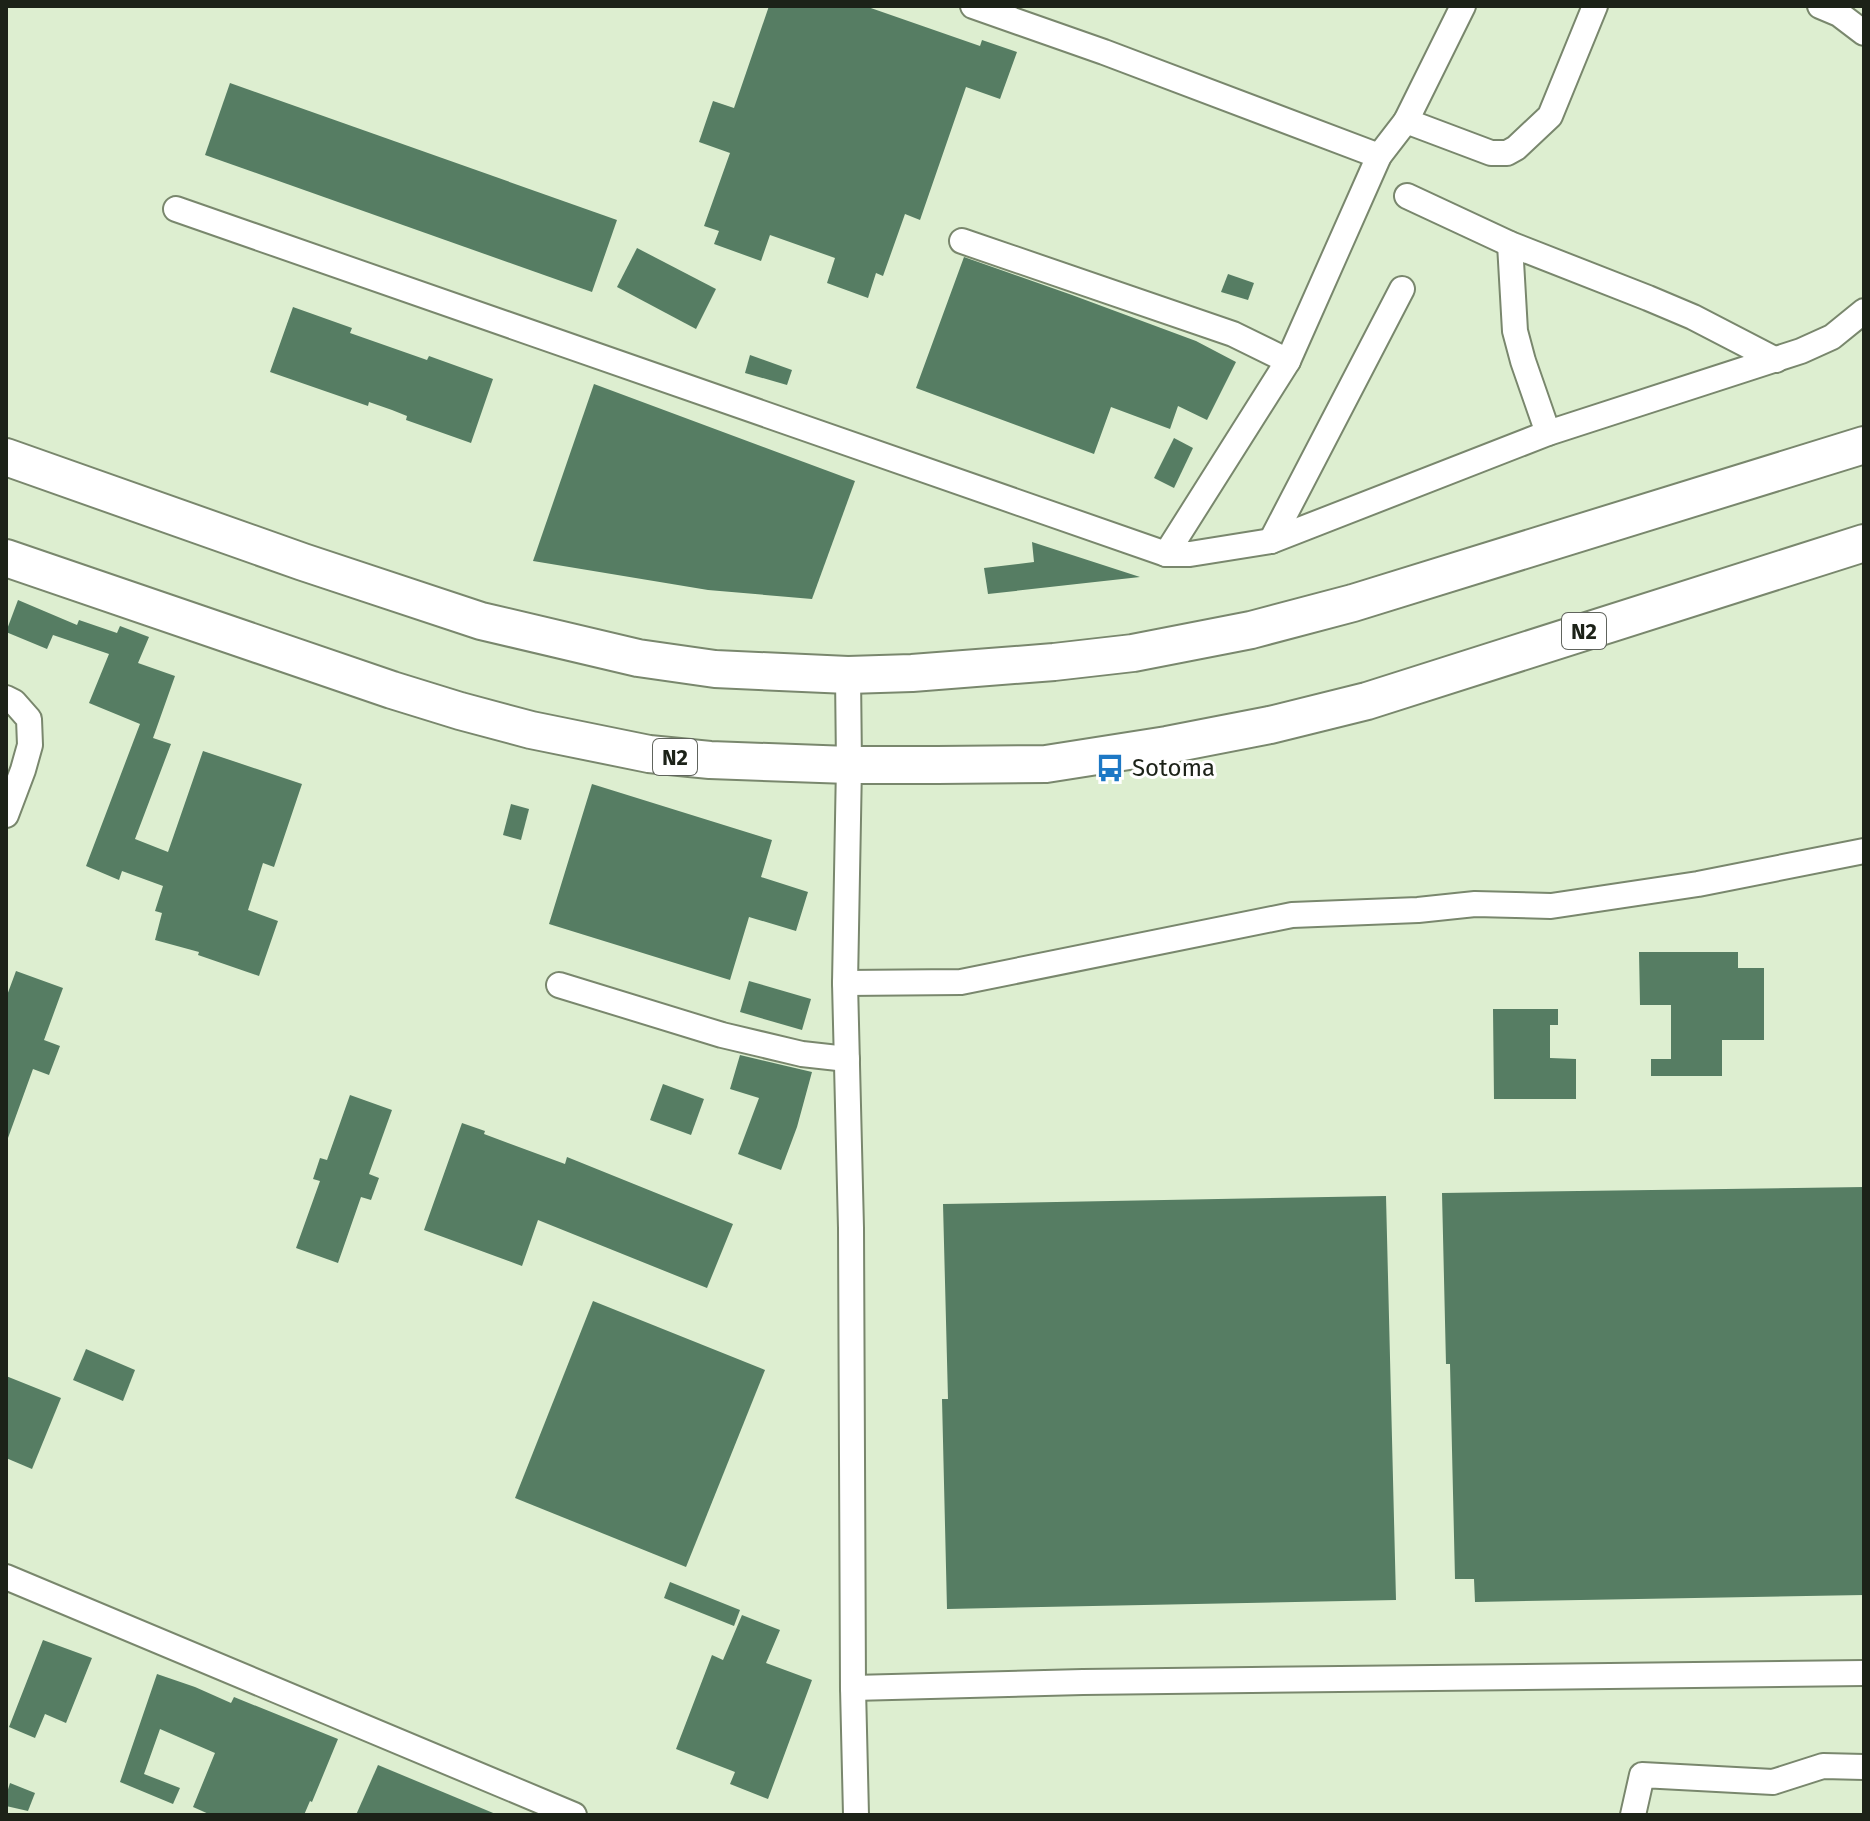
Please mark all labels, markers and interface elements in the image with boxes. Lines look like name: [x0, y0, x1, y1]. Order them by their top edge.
road number: N2: [1562, 613, 1606, 649]
road number: N2: [653, 739, 697, 775]
bus stop icon: Sotoma: [1095, 753, 1125, 783]
place label: Sotoma: [1132, 754, 1215, 782]

